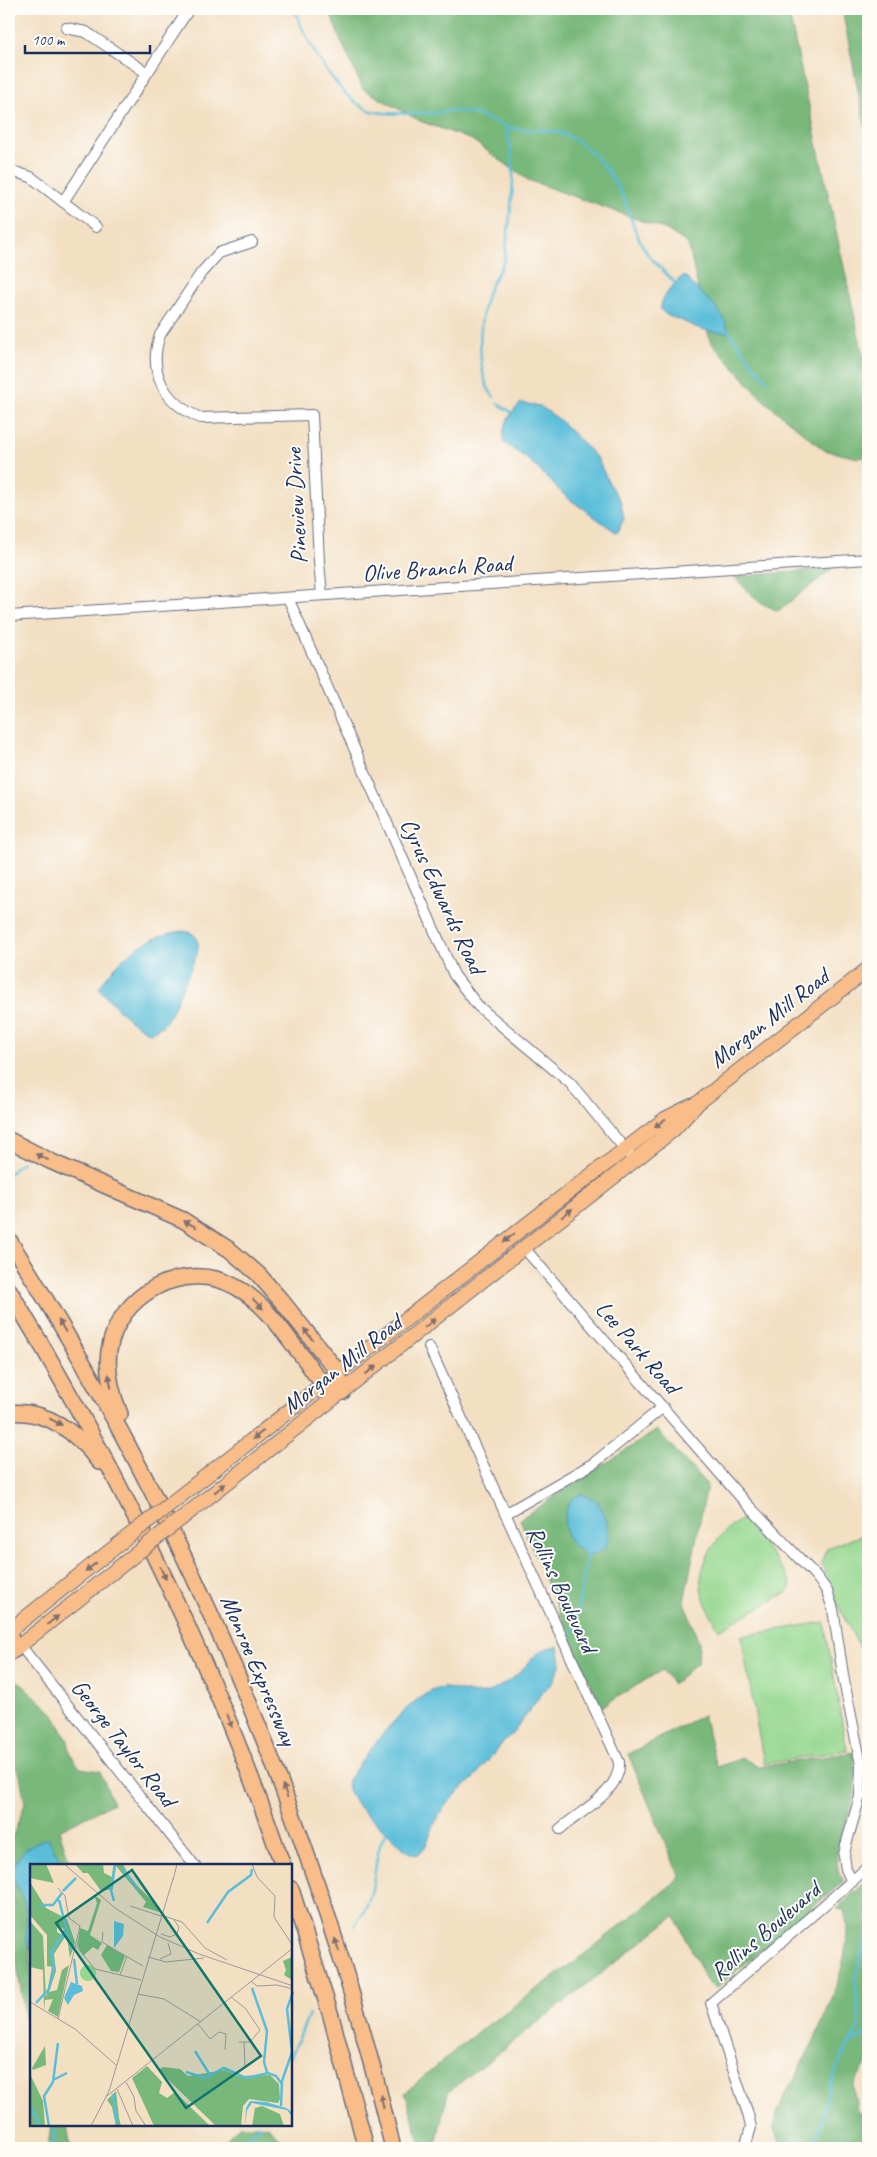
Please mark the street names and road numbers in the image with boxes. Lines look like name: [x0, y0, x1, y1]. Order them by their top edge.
street label: Pineview Drive: [278, 445, 314, 565]
street label: Olive Branch Road: [361, 548, 516, 588]
street label: Cyrus Edwards Road: [394, 813, 494, 982]
street label: Morgan Mill Road: [703, 960, 838, 1074]
street label: Lee Park Road: [589, 1294, 689, 1403]
street label: Morgan Mill Road: [276, 1306, 411, 1420]
street label: Rollins Boulevard: [520, 1521, 606, 1660]
street label: Monroe Expressway: [214, 1590, 305, 1751]
street label: George Taylor Road: [65, 1673, 185, 1816]
street label: Rollins Boulevard: [704, 1873, 829, 1987]

